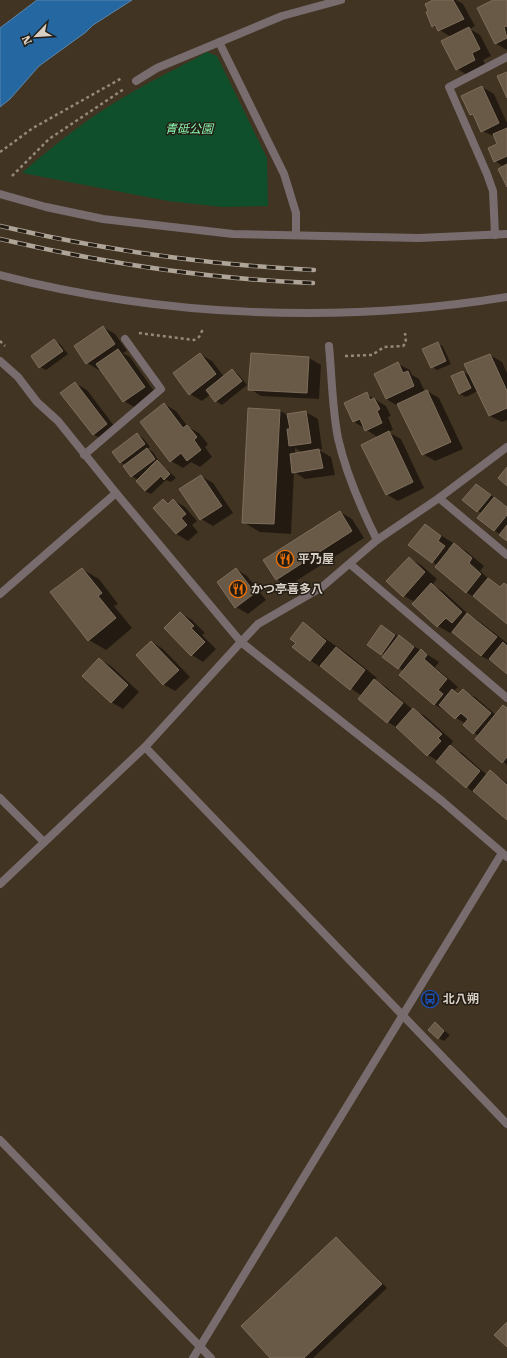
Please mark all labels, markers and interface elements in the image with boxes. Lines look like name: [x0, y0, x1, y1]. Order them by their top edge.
north arrow: [16, 16, 56, 56]
text: N: [19, 33, 35, 47]
park label: 青砥公園: [165, 122, 215, 136]
restaurant icon: 平乃屋: [275, 549, 295, 569]
place label: 平乃屋: [298, 552, 334, 566]
restaurant icon: かつ亭喜多八: [228, 579, 248, 599]
place label: かつ亭喜多八: [251, 582, 323, 596]
bus stop icon: 北八朔: [420, 989, 440, 1009]
place label: 北八朔: [443, 992, 479, 1006]

